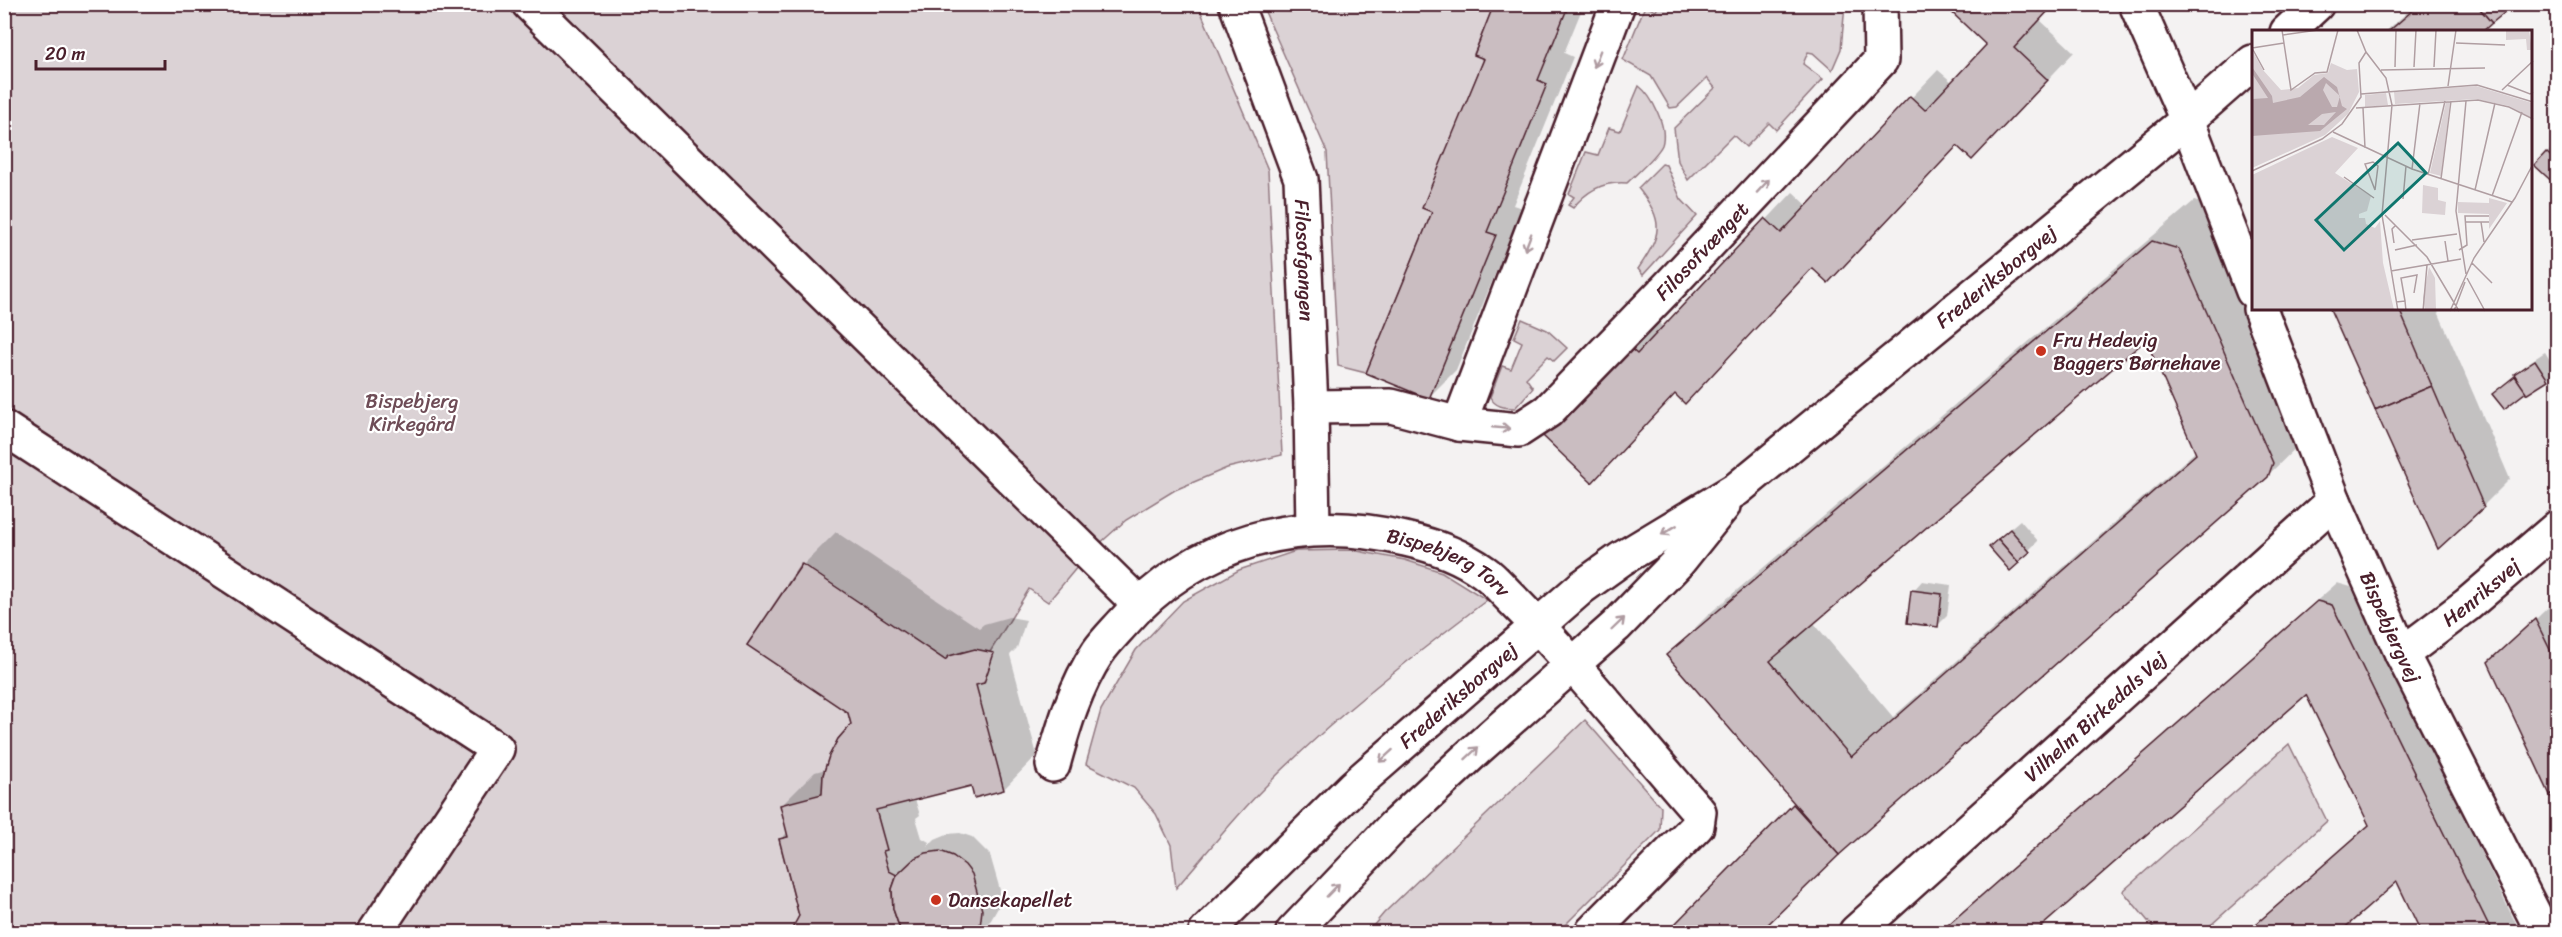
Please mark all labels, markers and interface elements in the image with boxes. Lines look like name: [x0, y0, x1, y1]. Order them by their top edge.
inset map: [2252, 30, 2532, 310]
scale bar: [36, 33, 165, 71]
text: 20 m: [45, 38, 85, 70]
one-way arrow: [1591, 49, 1602, 68]
one-way arrow: [1755, 179, 1770, 194]
street label: Filosofvænget: [1646, 193, 1758, 309]
street label: Filosofgangen: [1284, 198, 1324, 322]
street label: Frederiksborgvej: [1928, 216, 2065, 338]
one-way arrow: [1522, 232, 1533, 250]
place label: Fru Hedevig Baggers Børnehave: [2053, 323, 2221, 381]
marker: Fru Hedevig Baggers Børnehave: [2034, 344, 2048, 358]
park label: Bispebjerg Kirkegård: [365, 384, 459, 442]
one-way arrow: [1491, 423, 1510, 434]
street label: Bispebjerg Torv: [1383, 518, 1519, 606]
one-way arrow: [1661, 524, 1678, 536]
street label: Henriksvej: [2434, 549, 2529, 636]
street label: Bispebjergvej: [2349, 566, 2431, 690]
one-way arrow: [1610, 617, 1625, 631]
street label: Frederiksborgvej: [1391, 633, 1526, 758]
street label: Vilhelm Birkedals Vej: [2016, 642, 2176, 791]
one-way arrow: [1464, 746, 1479, 760]
one-way arrow: [1379, 749, 1394, 763]
place label: Dansekapellet: [948, 883, 1072, 918]
one-way arrow: [1326, 883, 1340, 898]
marker: Dansekapellet: [929, 893, 943, 907]

